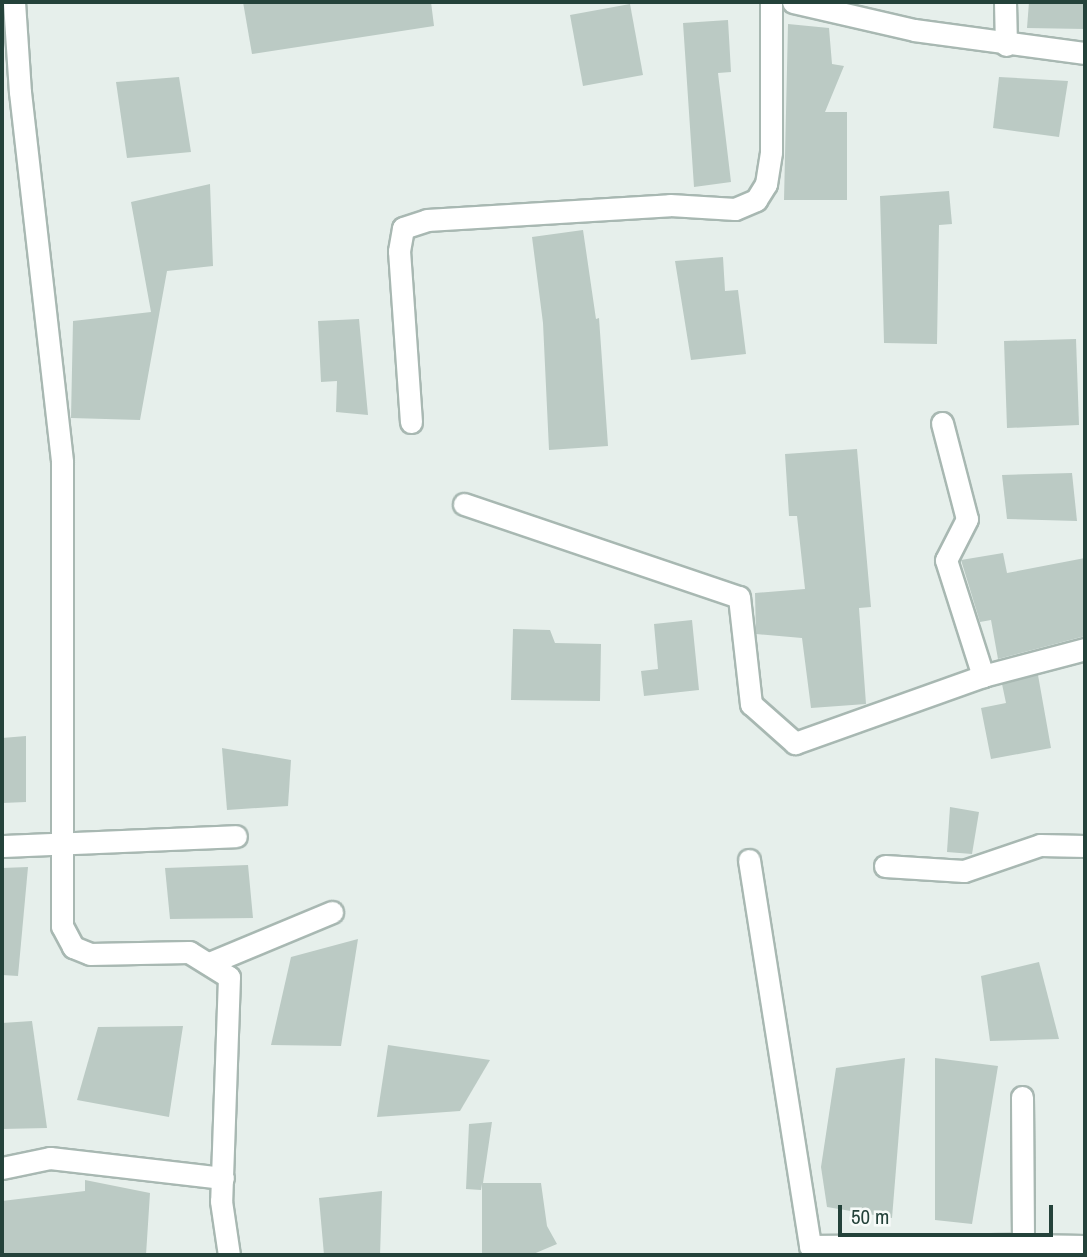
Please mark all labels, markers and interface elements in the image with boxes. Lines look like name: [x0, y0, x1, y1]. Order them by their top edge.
scale bar: [842, 1190, 1057, 1234]
text: 50 m: [851, 1202, 889, 1231]

